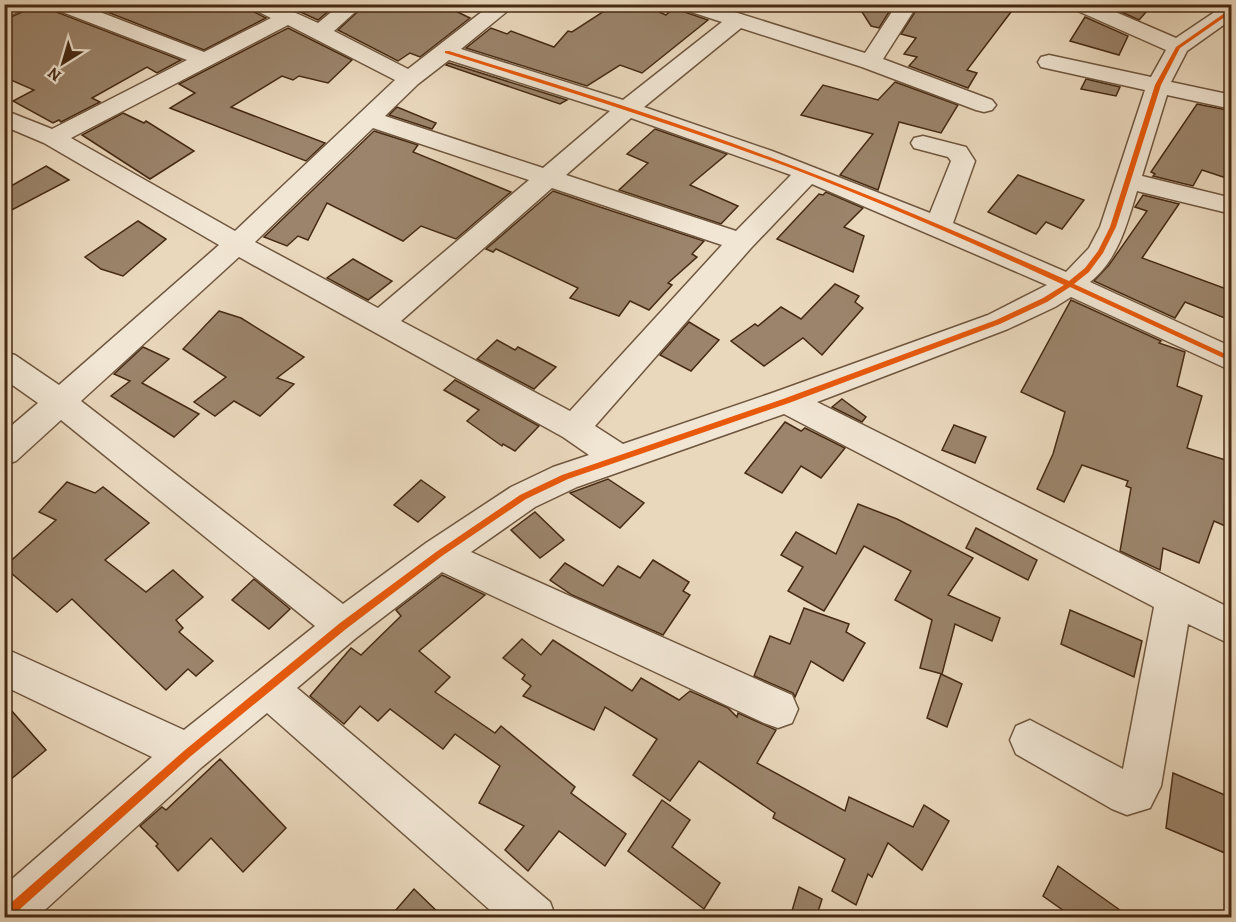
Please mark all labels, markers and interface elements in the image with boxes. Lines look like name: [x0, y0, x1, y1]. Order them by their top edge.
north arrow: [33, 33, 93, 93]
text: N: [43, 62, 66, 86]

